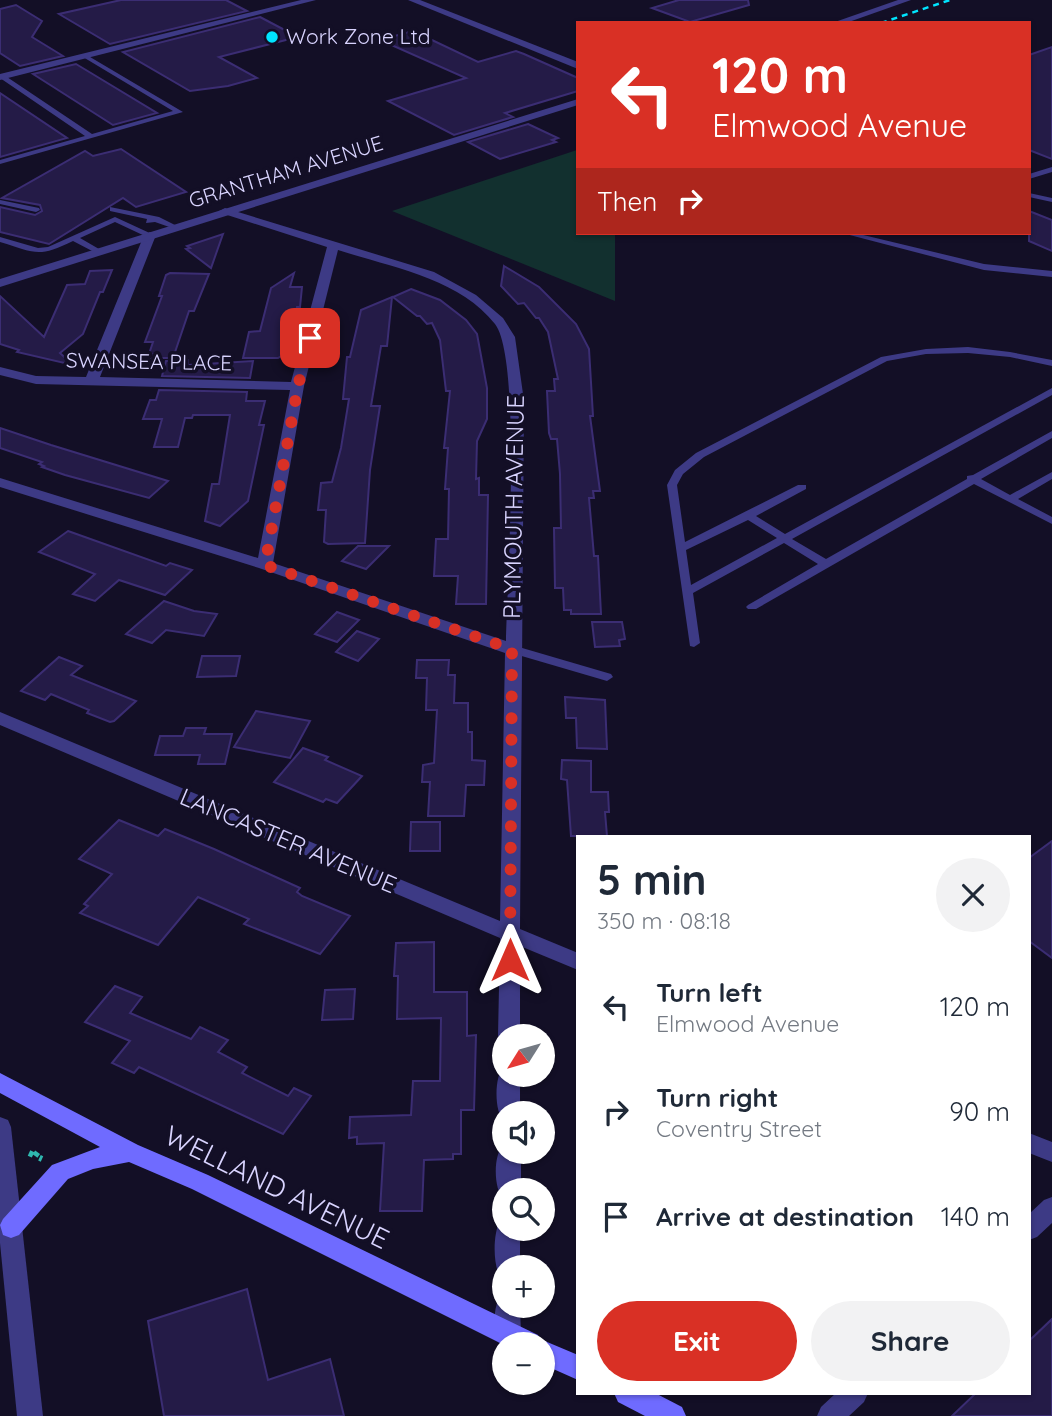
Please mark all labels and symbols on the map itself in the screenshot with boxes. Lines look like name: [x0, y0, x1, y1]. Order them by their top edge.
place label: Work Zone Ltd: [286, 23, 430, 49]
marker: Work Zone Ltd: [264, 29, 280, 45]
street label: GRANTHAM AVENUE: [185, 129, 386, 213]
pin: [280, 308, 340, 368]
street label: SWANSEA PLACE: [66, 347, 232, 375]
street label: PLYMOUTH AVENUE: [496, 395, 530, 619]
street label: LANCASTER AVENUE: [176, 781, 401, 899]
position arrow: [473, 923, 547, 997]
north arrow: [492, 1024, 555, 1087]
street label: WELLAND AVENUE: [159, 1117, 395, 1256]

